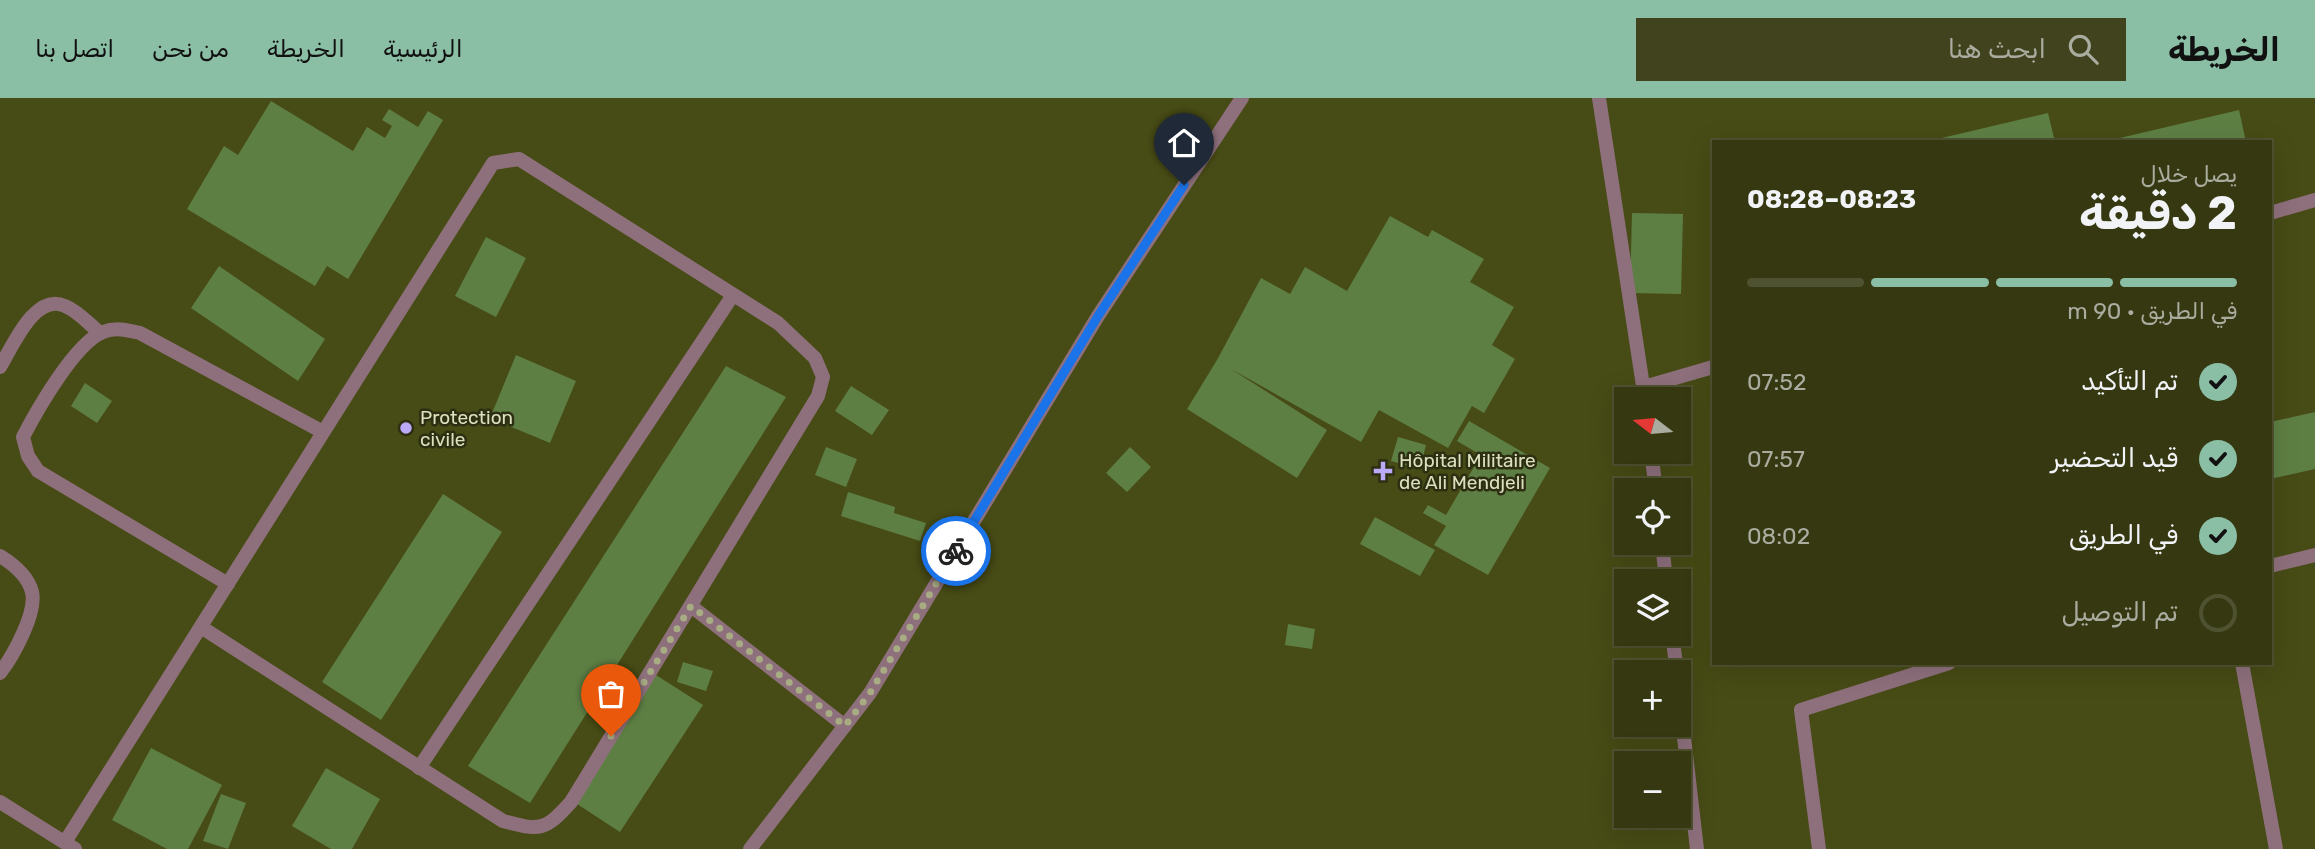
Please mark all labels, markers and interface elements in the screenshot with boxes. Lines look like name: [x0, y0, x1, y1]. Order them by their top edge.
search box: [1636, 18, 2126, 81]
icon: search: [2064, 30, 2102, 68]
text: الخريطة: [2168, 30, 2280, 69]
text: ابحث هنا: [1948, 34, 2046, 65]
text: اتصل بنا: [35, 35, 114, 63]
text: من نحن: [152, 35, 229, 63]
text: الخريطة: [267, 35, 345, 63]
text: الرئيسية: [383, 35, 463, 63]
pin: [1154, 113, 1214, 185]
icon: home: [1165, 124, 1203, 162]
text: يصل خلال: [2141, 160, 2237, 188]
text: 08:23–08:28: [1747, 184, 1916, 215]
text: 2 دقيقة: [2079, 186, 2237, 241]
text: في الطريق · 90 m: [2067, 297, 2237, 325]
icon: check: [2199, 363, 2237, 401]
text: تم التأكيد: [2081, 366, 2178, 397]
text: 07:52: [1747, 368, 1806, 396]
north arrow: [1614, 387, 1690, 464]
map controls: [1614, 387, 1691, 828]
place label: Protection civile: [420, 406, 513, 451]
marker: Protection civile: [398, 420, 414, 436]
icon: check: [2199, 440, 2237, 478]
text: قيد التحضير: [2051, 443, 2178, 474]
text: 07:57: [1747, 445, 1805, 473]
place label: Hôpital Militaire de Ali Mendjeli: [1399, 449, 1536, 494]
marker: Hôpital Militaire de Ali Mendjeli: [1373, 461, 1393, 481]
button: locate: [1614, 478, 1691, 555]
courier: [921, 516, 991, 586]
icon: check: [2199, 517, 2237, 555]
text: في الطريق: [2069, 520, 2178, 551]
text: 08:02: [1747, 522, 1810, 550]
icon: bike: [937, 532, 975, 570]
button: layers: [1614, 569, 1691, 646]
text: تم التوصيل: [2061, 597, 2178, 628]
button: +: [1614, 660, 1691, 737]
pin: [581, 664, 641, 736]
icon: bag: [592, 675, 630, 713]
button: −: [1614, 751, 1691, 828]

